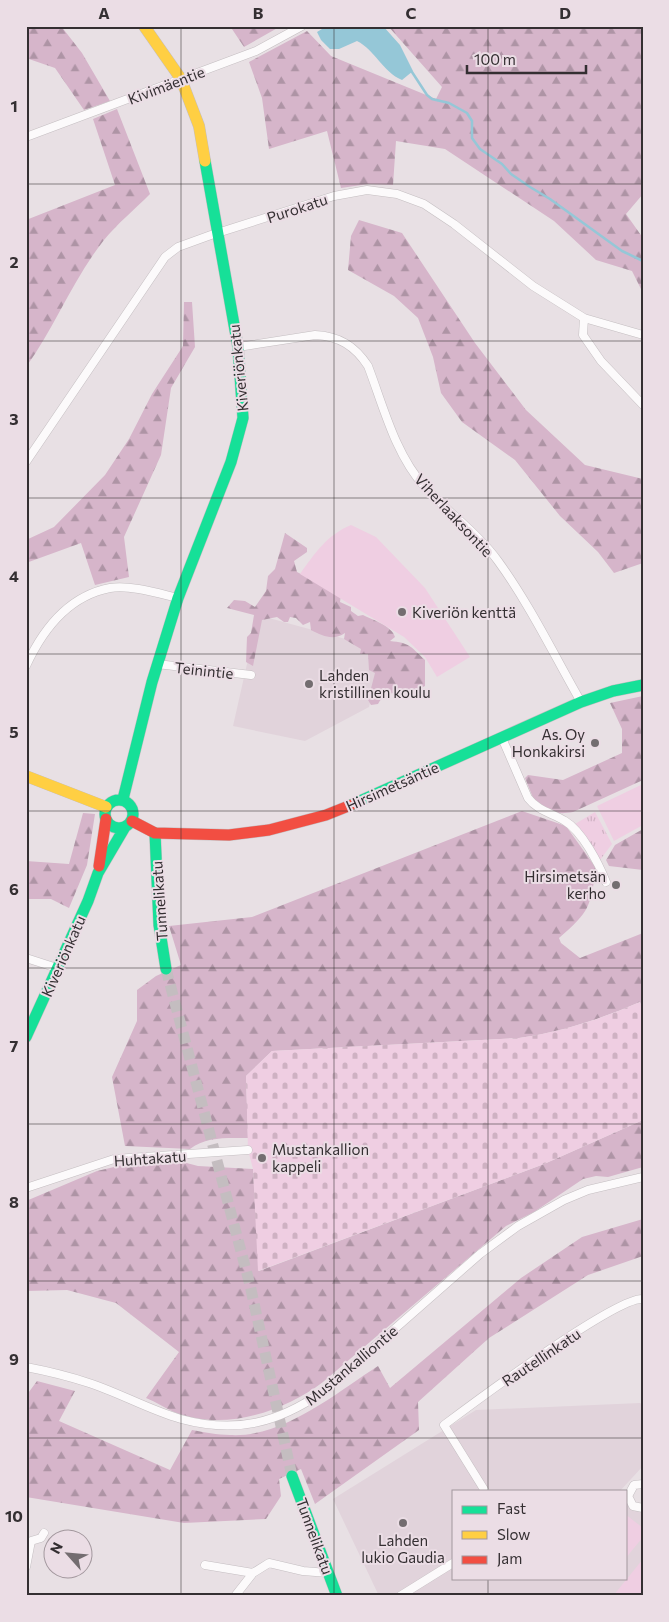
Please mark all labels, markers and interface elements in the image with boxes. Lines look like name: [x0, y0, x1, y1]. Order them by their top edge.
text: A: [98, 3, 110, 22]
text: B: [253, 3, 264, 22]
text: C: [406, 3, 417, 22]
text: D: [559, 3, 571, 22]
scale bar: [467, 42, 585, 74]
text: 100 m: [474, 50, 516, 68]
street label: Kivimäentie: [125, 62, 207, 108]
text: 1: [10, 96, 18, 115]
street label: Purokatu: [264, 190, 330, 226]
text: 2: [9, 252, 19, 271]
street label: Kiveriönkatu: [224, 324, 252, 412]
text: 3: [9, 409, 19, 428]
street label: Viherlaaksontie: [411, 470, 497, 560]
text: 4: [9, 566, 19, 585]
place label: Kiveriön kenttä: [412, 603, 516, 621]
marker: Kiveriön kenttä: [396, 606, 408, 618]
street label: Teinintie: [174, 658, 234, 682]
place label: Lahden kristillinen koulu: [319, 666, 431, 701]
marker: Lahden kristillinen koulu: [303, 678, 315, 690]
text: 5: [9, 722, 19, 741]
place label: As. Oy Honkakirsi: [512, 725, 585, 760]
marker: As. Oy Honkakirsi: [589, 737, 601, 749]
street label: Hirsimetsäntie: [343, 757, 441, 814]
street label: Tunnelikatu: [147, 860, 171, 942]
place label: Hirsimetsän kerho: [524, 867, 606, 902]
text: 6: [9, 879, 19, 898]
marker: Hirsimetsän kerho: [610, 879, 622, 891]
street label: Kiveriönkatu: [37, 913, 89, 999]
text: 7: [10, 1036, 19, 1055]
place label: Mustankallion kappeli: [272, 1140, 369, 1175]
street label: Huhtakatu: [113, 1146, 187, 1170]
marker: Mustankallion kappeli: [256, 1152, 268, 1164]
text: 8: [9, 1192, 19, 1211]
street label: Mustankalliontie: [301, 1321, 401, 1409]
street label: Rautellinkatu: [498, 1324, 584, 1390]
text: 9: [9, 1349, 19, 1368]
legend: [452, 1490, 626, 1580]
street label: Tunnelikatu: [293, 1495, 337, 1577]
text: Fast: [497, 1499, 526, 1517]
text: 10: [5, 1506, 23, 1525]
marker: Lahden lukio Gaudia: [397, 1517, 409, 1529]
text: Slow: [497, 1525, 530, 1543]
north arrow: [42, 1530, 92, 1580]
place label: Lahden lukio Gaudia: [361, 1531, 445, 1566]
text: N: [46, 1539, 66, 1556]
text: Jam: [497, 1549, 522, 1567]

